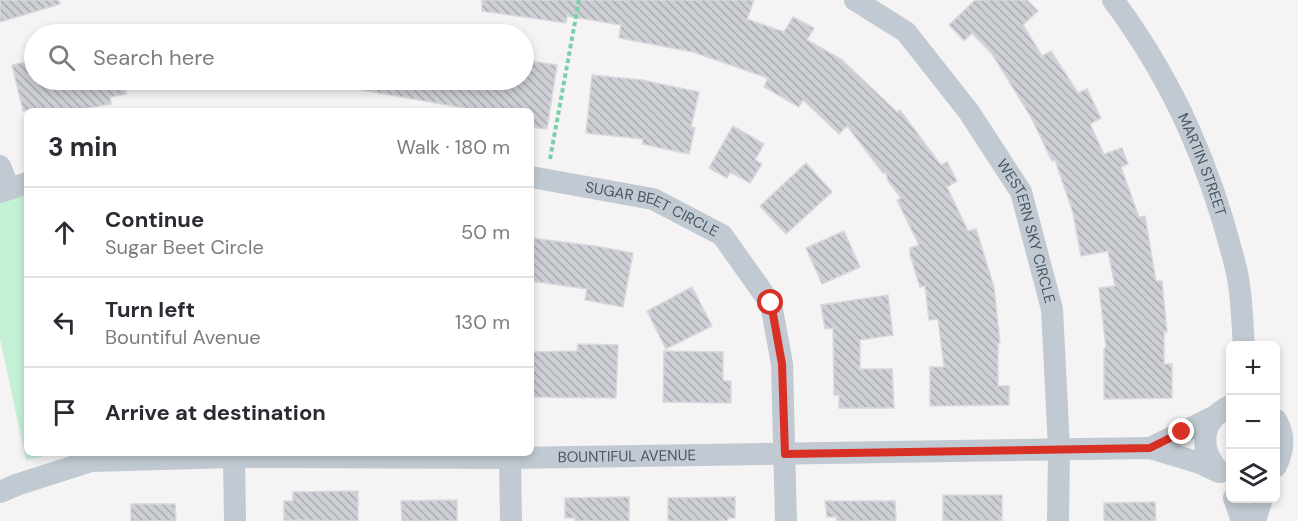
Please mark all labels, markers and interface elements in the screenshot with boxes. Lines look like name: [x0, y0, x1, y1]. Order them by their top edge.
search box: [24, 24, 534, 90]
icon: search: [45, 41, 78, 74]
text: Search here: [93, 43, 214, 72]
street label: MARTIN STREET: [1173, 110, 1231, 219]
text: 3 min: [48, 130, 117, 164]
text: Walk · 180 m: [396, 134, 510, 160]
street label: WESTERN SKY CIRCLE: [992, 155, 1060, 305]
street label: SUGAR BEET CIRCLE: [584, 177, 722, 242]
text: Continue: [105, 205, 204, 234]
icon: ahead: [48, 216, 81, 249]
text: 50 m: [461, 219, 510, 245]
text: Sugar Beet Circle: [105, 234, 264, 260]
route start: [757, 289, 783, 315]
text: Turn left: [105, 295, 195, 324]
icon: left: [48, 306, 81, 339]
text: 130 m: [455, 309, 510, 335]
text: Bountiful Avenue: [105, 324, 261, 350]
map controls: [1226, 341, 1280, 503]
button: +: [1226, 341, 1280, 395]
button: −: [1226, 395, 1280, 449]
icon: arrive: [48, 396, 81, 429]
text: Arrive at destination: [105, 398, 326, 427]
route end: [1168, 418, 1194, 444]
street label: BOUNTIFUL AVENUE: [557, 445, 696, 467]
button: layers: [1226, 449, 1280, 503]

